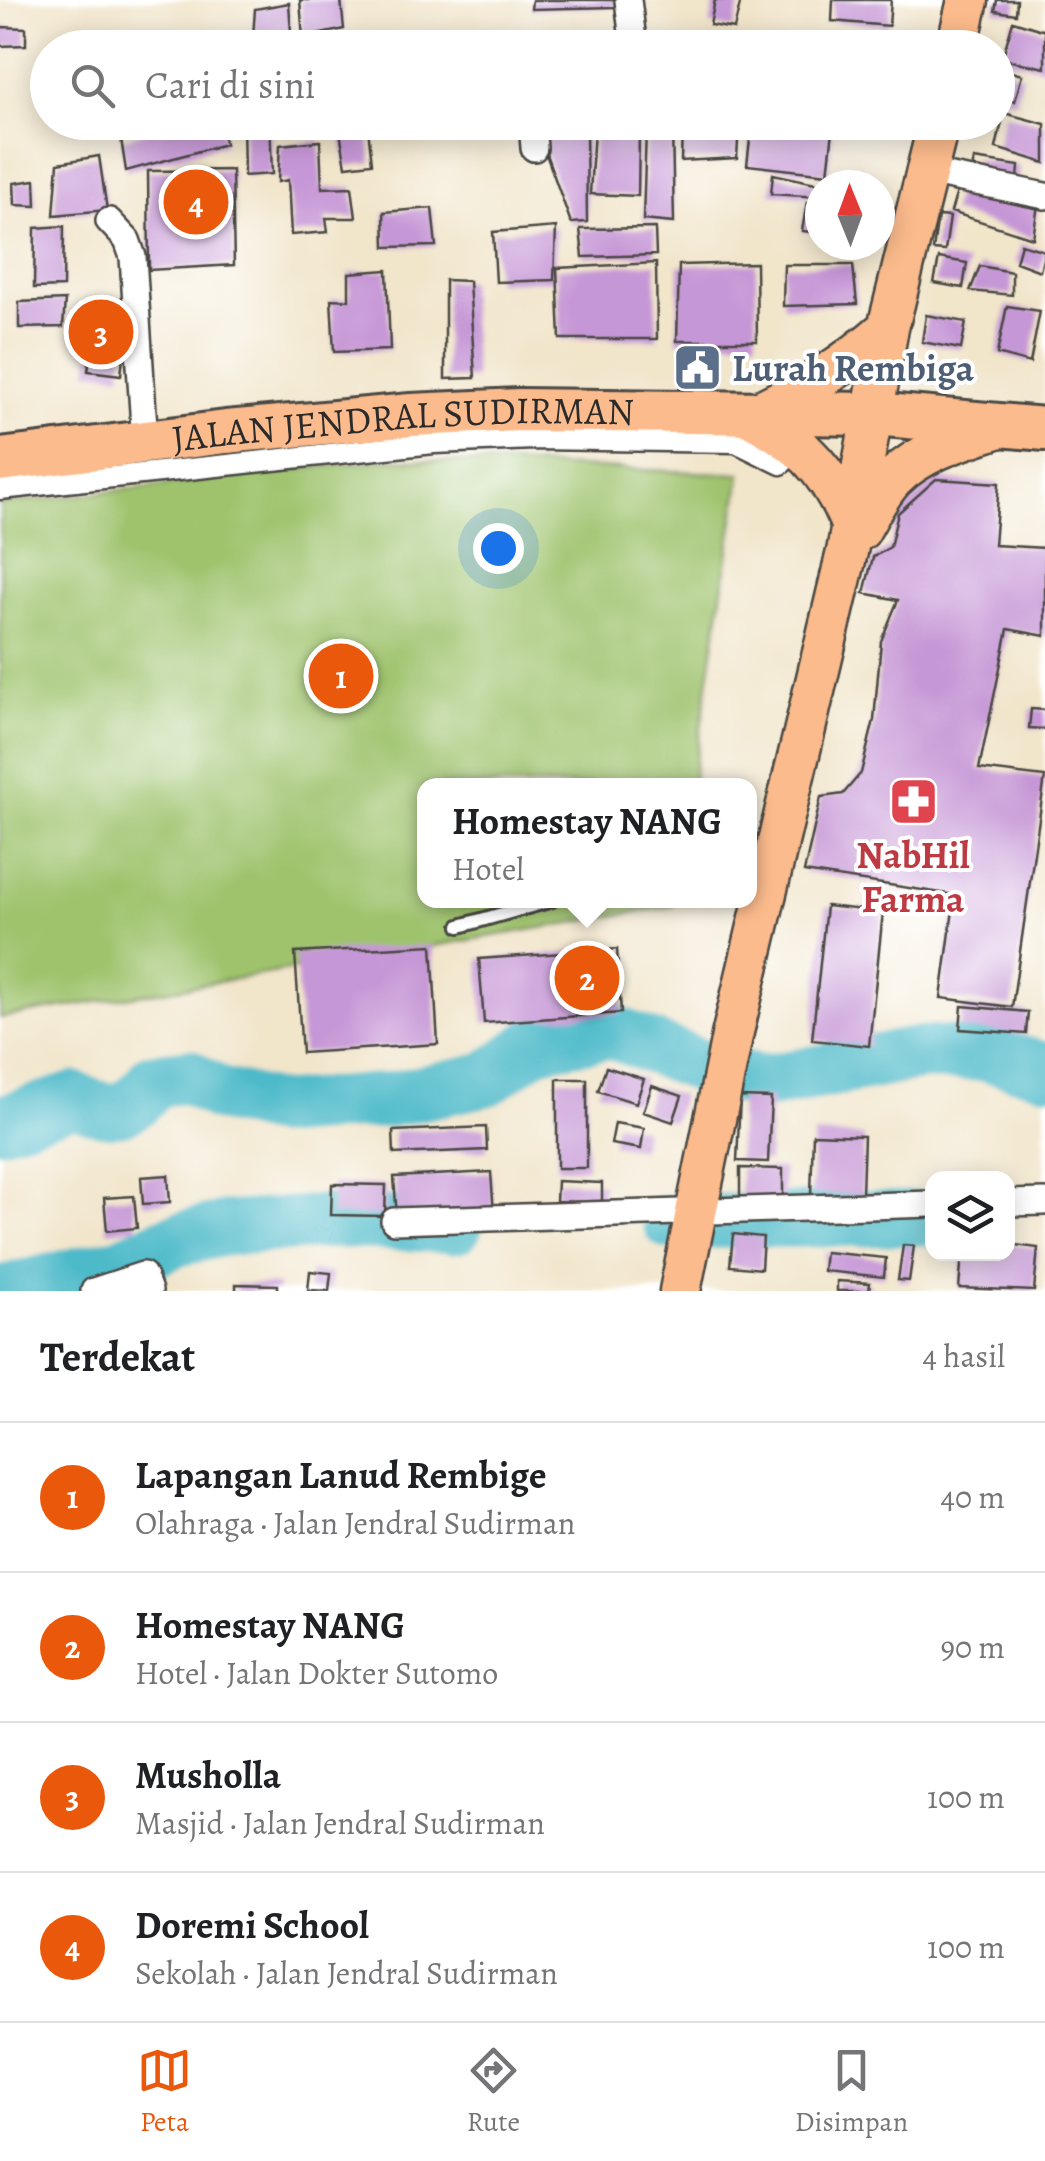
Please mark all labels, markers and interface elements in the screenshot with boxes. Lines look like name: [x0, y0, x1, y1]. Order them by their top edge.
search box: [30, 30, 1015, 140]
icon: search: [65, 58, 120, 113]
text: Cari di sini: [145, 59, 315, 111]
pin: 4: [164, 164, 228, 240]
north arrow: [805, 170, 895, 260]
pin: 3: [68, 294, 134, 370]
public building icon: Lurah Rembiga: [671, 342, 723, 394]
place label: Lurah Rembiga: [732, 342, 975, 394]
street label: JALAN JENDRAL SUDIRMAN: [169, 384, 634, 465]
your location: [473, 523, 524, 574]
pin: 1: [308, 638, 374, 714]
pharmacy icon: NabHil Farma: [887, 775, 939, 827]
popup: [417, 778, 757, 908]
text: Homestay NANG: [452, 795, 722, 847]
place label: NabHil Farma: [856, 829, 970, 925]
text: Hotel: [452, 847, 524, 891]
pin: 2: [554, 940, 620, 1016]
map controls: [925, 1171, 1015, 1261]
button: layers: [925, 1171, 1015, 1261]
text: Terdekat: [40, 1328, 195, 1385]
text: 4 hasil: [922, 1334, 1005, 1378]
text: Lapangan Lanud Rembige: [135, 1449, 546, 1501]
text: 1: [67, 1475, 78, 1519]
text: 40 m: [940, 1475, 1005, 1519]
text: Olahraga · Jalan Jendral Sudirman: [135, 1501, 575, 1545]
text: Homestay NANG: [135, 1599, 405, 1651]
text: 2: [65, 1625, 80, 1669]
text: 90 m: [940, 1625, 1005, 1669]
text: Hotel · Jalan Dokter Sutomo: [135, 1651, 498, 1695]
text: Musholla: [135, 1749, 281, 1801]
text: 3: [66, 1775, 79, 1819]
text: 100 m: [927, 1775, 1005, 1819]
text: Masjid · Jalan Jendral Sudirman: [135, 1801, 545, 1845]
text: Doremi School: [135, 1899, 369, 1951]
text: 4: [65, 1925, 80, 1969]
text: 100 m: [927, 1925, 1005, 1969]
text: Sekolah · Jalan Jendral Sudirman: [135, 1951, 558, 1995]
tab: Peta: [137, 2043, 192, 2141]
tab: Rute: [466, 2043, 521, 2141]
tab: Disimpan: [795, 2043, 908, 2141]

